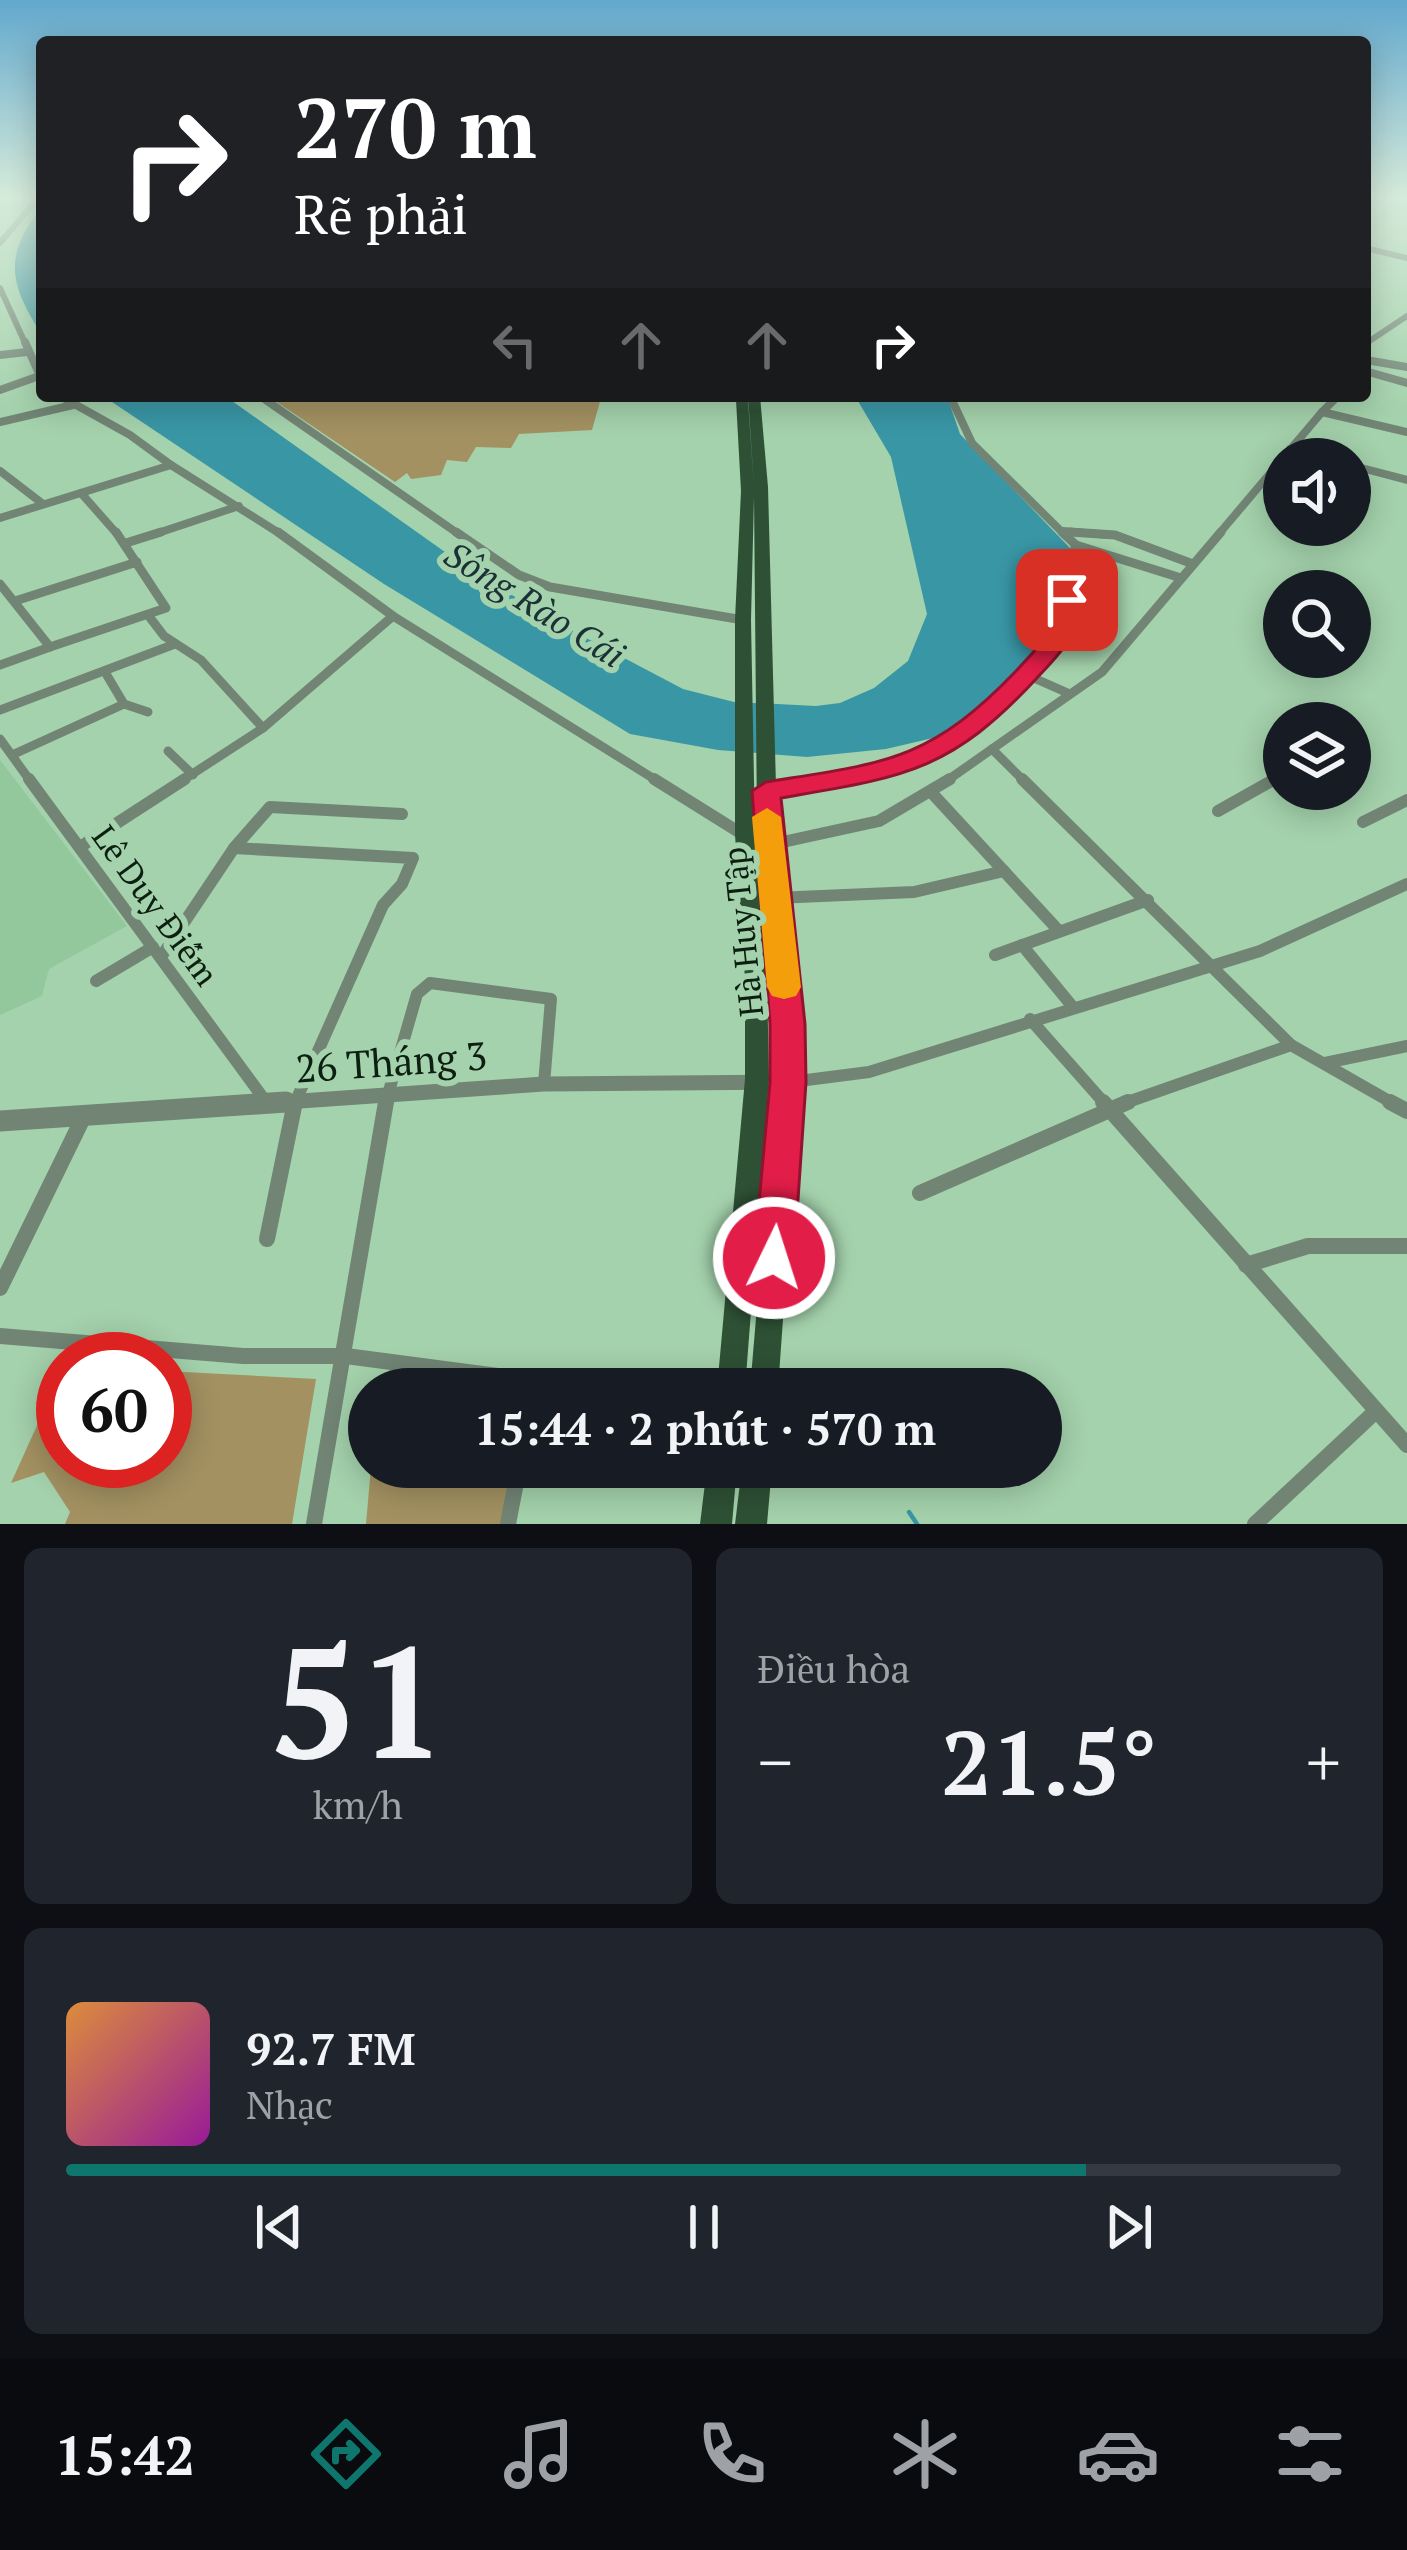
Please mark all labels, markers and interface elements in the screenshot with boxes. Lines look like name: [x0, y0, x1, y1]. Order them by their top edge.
text: 270 m: [294, 71, 537, 182]
icon: right: [96, 84, 252, 240]
text: Rẽ phải: [294, 178, 468, 249]
icon: left: [482, 312, 548, 378]
icon: ahead: [608, 312, 674, 378]
icon: ahead: [734, 312, 800, 378]
icon: right: [860, 312, 926, 378]
map controls: [1263, 438, 1371, 810]
button: sound: [1263, 438, 1371, 546]
water label: Sông Rào Cái: [436, 530, 634, 678]
pin: [1016, 549, 1118, 651]
icon: arrive: [1034, 567, 1100, 633]
button: search: [1263, 570, 1371, 678]
button: layers: [1263, 702, 1371, 810]
street label: Lê Duy Điếm: [83, 816, 229, 994]
street label: Hà Huy Tập: [712, 845, 772, 1019]
street label: 26 Tháng 3: [294, 1028, 488, 1094]
position arrow: [711, 1195, 837, 1321]
speed limit sign: 60: [36, 1332, 192, 1488]
text: 15:44 · 2 phút · 570 m: [474, 1398, 936, 1458]
text: 51: [270, 1596, 446, 1803]
text: Điều hòa: [758, 1642, 910, 1694]
text: 21.5°: [941, 1701, 1157, 1821]
text: −: [758, 1717, 793, 1805]
text: +: [1306, 1717, 1341, 1805]
text: km/h: [313, 1778, 403, 1830]
text: 92.7 FM: [246, 2018, 415, 2078]
text: Nhạc: [246, 2078, 333, 2130]
icon: previous: [246, 2194, 312, 2260]
icon: pause: [671, 2194, 737, 2260]
icon: next: [1096, 2194, 1162, 2260]
icon: directions: [304, 2412, 388, 2496]
icon: music: [497, 2412, 581, 2496]
icon: phone: [690, 2412, 774, 2496]
icon: climate: [883, 2412, 967, 2496]
icon: car: [1076, 2412, 1160, 2496]
icon: filters: [1268, 2412, 1352, 2496]
text: 15:42: [54, 2419, 195, 2490]

